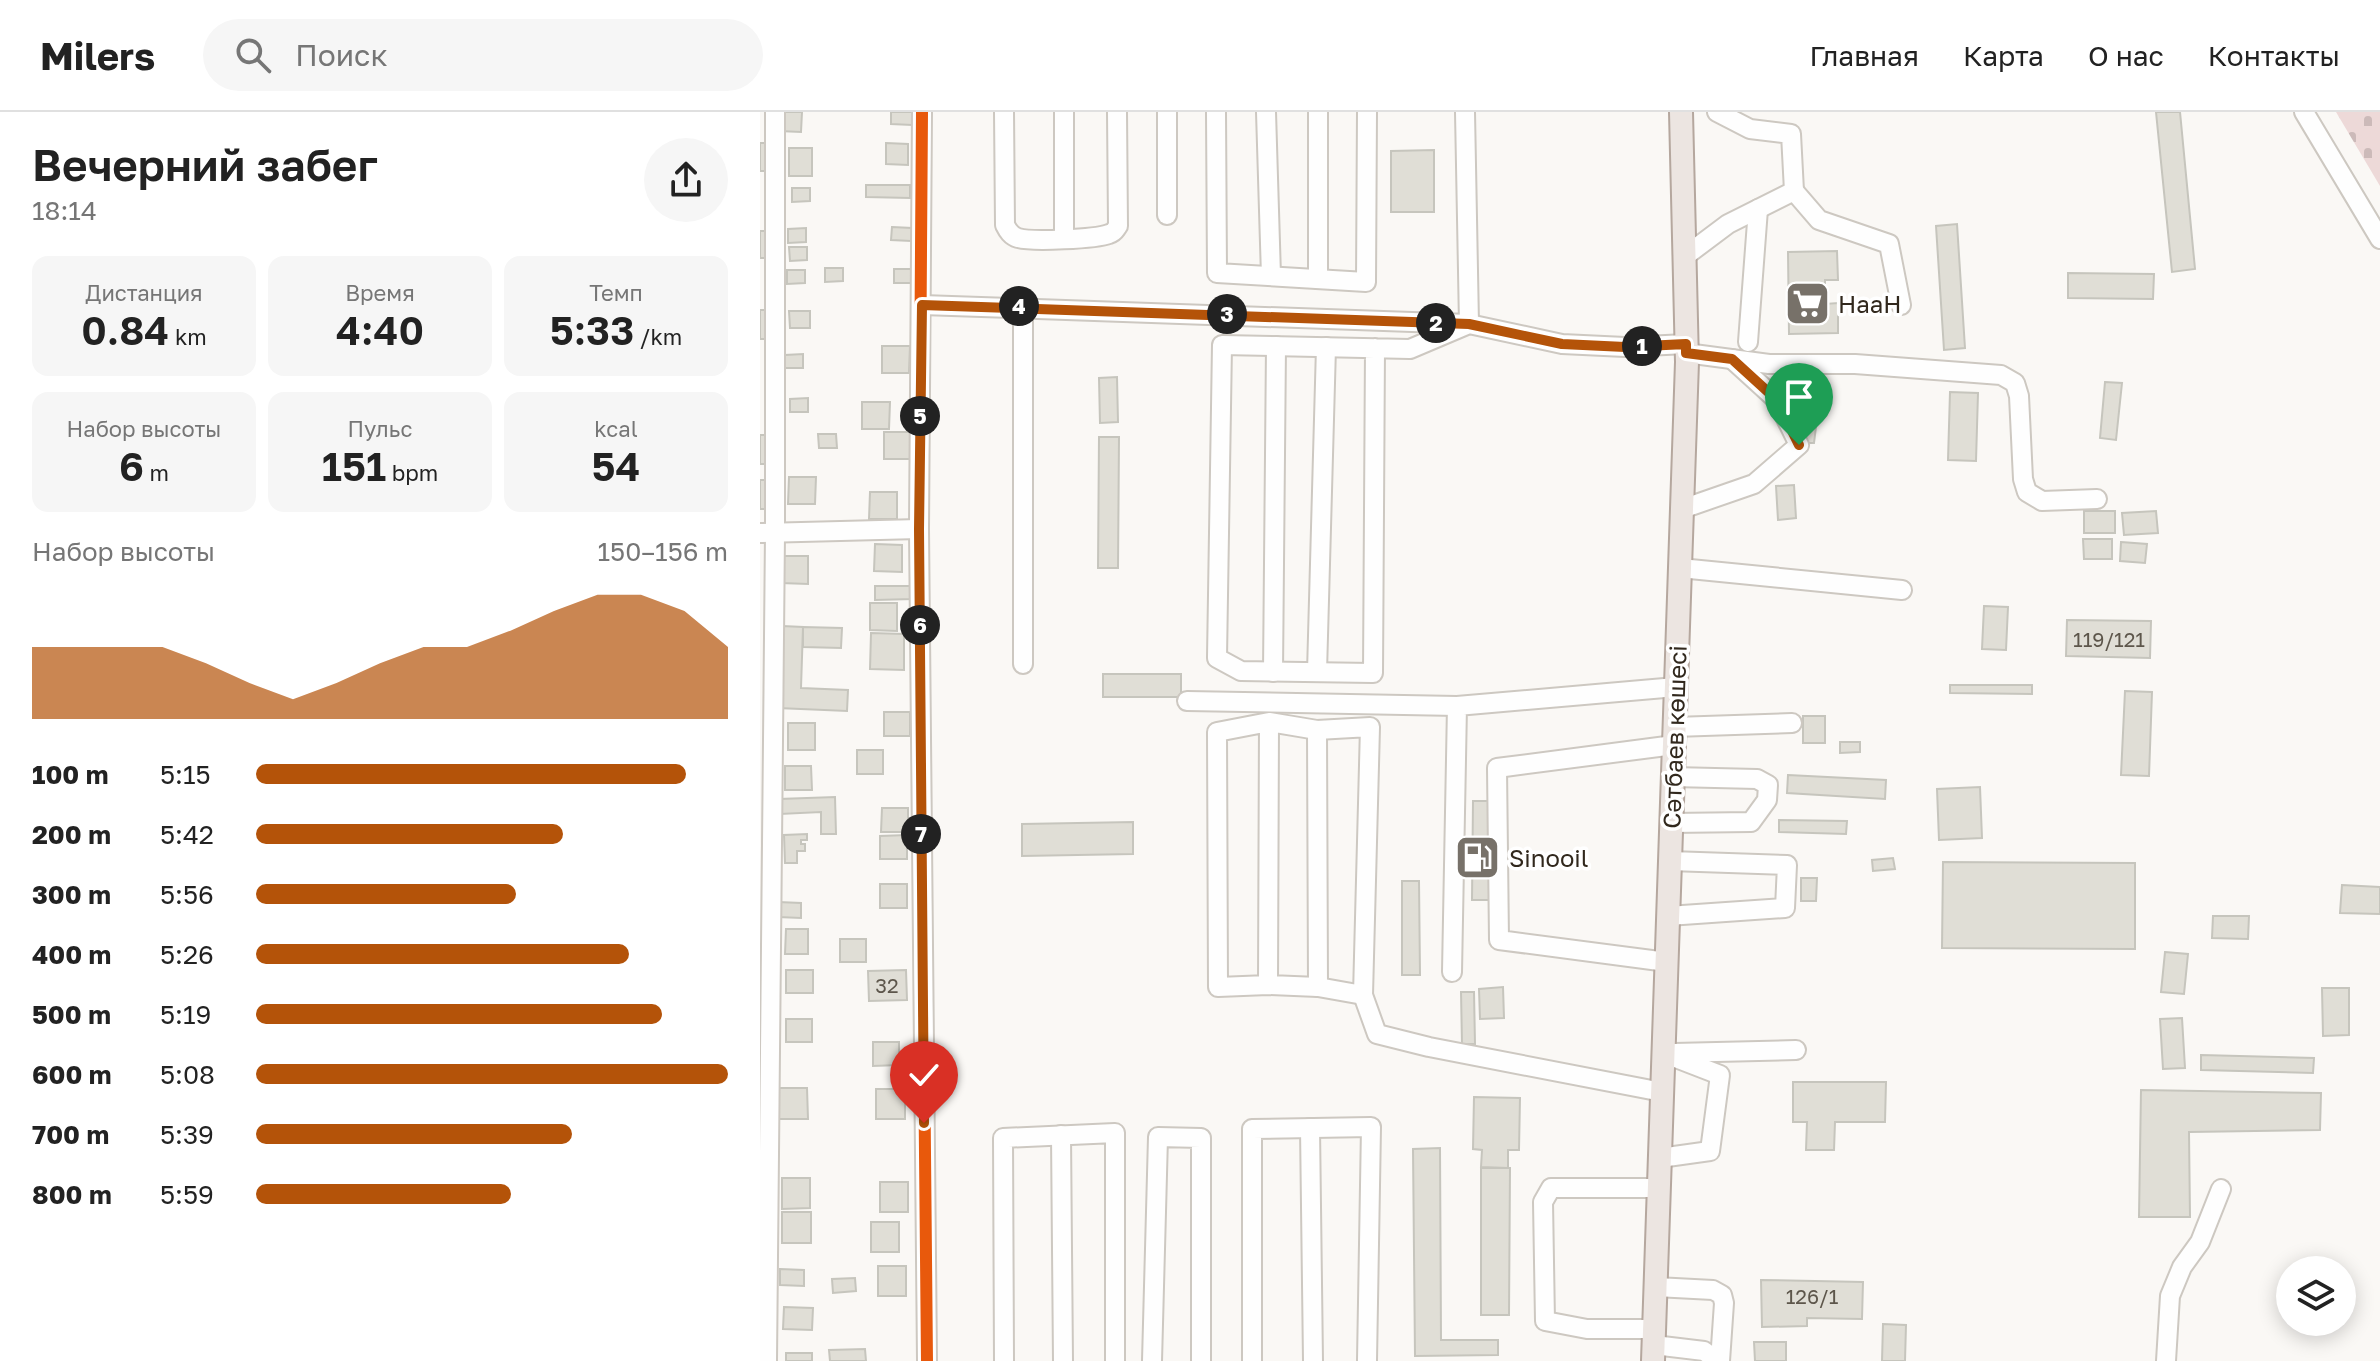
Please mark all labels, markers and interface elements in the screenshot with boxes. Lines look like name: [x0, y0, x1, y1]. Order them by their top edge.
search box: [203, 19, 763, 91]
text: Milers: [40, 33, 155, 78]
icon: search: [231, 33, 275, 77]
text: Поиск: [295, 37, 388, 73]
text: Главная: [1809, 39, 1919, 72]
text: Карта: [1963, 39, 2044, 72]
text: О нас: [2088, 39, 2164, 72]
text: Контакты: [2208, 39, 2340, 72]
text: Вечерний забег: [32, 138, 378, 191]
button: share: [644, 138, 728, 222]
text: 18:14: [32, 195, 97, 226]
text: Дистанция: [85, 279, 203, 306]
text: Время: [345, 279, 415, 306]
text: Темп: [589, 279, 643, 306]
supermarket icon: НааН: [1783, 279, 1831, 327]
pin: 4: [999, 286, 1039, 326]
place label: НааН: [1838, 289, 1902, 318]
text: 4: [1012, 292, 1026, 319]
pin: 3: [1207, 294, 1247, 334]
text: 3: [1220, 300, 1234, 327]
pin: 2: [1416, 303, 1456, 343]
text: 0.84: [81, 306, 169, 354]
text: 4:40: [336, 306, 424, 354]
text: 5:33: [550, 306, 634, 354]
text: 2: [1429, 309, 1443, 336]
text: km: [169, 323, 207, 350]
text: /km: [634, 323, 682, 350]
pin: 1: [1622, 326, 1662, 366]
text: 1: [1636, 332, 1648, 359]
pin: [1765, 363, 1833, 445]
icon: arrive: [1777, 375, 1821, 419]
pin: 5: [900, 396, 940, 436]
text: 5: [913, 402, 927, 429]
text: Набор высоты: [67, 415, 221, 442]
text: Пульс: [347, 415, 413, 442]
text: kcal: [594, 415, 638, 442]
text: 6: [119, 442, 144, 490]
text: 151: [322, 442, 386, 490]
text: 54: [591, 442, 641, 490]
text: m: [144, 459, 169, 486]
text: bpm: [386, 459, 438, 486]
text: Набор высоты: [32, 536, 215, 567]
text: 150–156 m: [597, 536, 728, 567]
pin: 6: [900, 605, 940, 645]
text: 6: [913, 611, 927, 638]
house number: 119/121: [2073, 627, 2145, 651]
street label: Сәтбаев көшесі: [1656, 645, 1692, 829]
text: 100 m: [32, 759, 108, 790]
text: 5:15: [160, 759, 211, 790]
pin: 7: [901, 814, 941, 854]
text: 200 m: [32, 819, 111, 850]
text: 5:42: [160, 819, 214, 850]
text: 7: [915, 820, 927, 847]
fuel station icon: Sinooil: [1454, 833, 1502, 881]
place label: Sinooil: [1509, 843, 1588, 872]
text: 300 m: [32, 879, 111, 910]
text: 5:56: [160, 879, 214, 910]
text: 400 m: [32, 939, 111, 970]
text: 5:26: [160, 939, 214, 970]
house number: 32: [875, 973, 899, 997]
text: 500 m: [32, 999, 111, 1030]
text: 5:19: [160, 999, 211, 1030]
pin: [890, 1041, 958, 1123]
icon: check: [902, 1053, 946, 1097]
text: 600 m: [32, 1059, 112, 1090]
text: 5:08: [160, 1059, 215, 1090]
text: 700 m: [32, 1119, 109, 1150]
text: 5:39: [160, 1119, 214, 1150]
text: 800 m: [32, 1179, 112, 1210]
text: 5:59: [160, 1179, 214, 1210]
map controls: [2276, 1256, 2356, 1336]
button: layers: [2276, 1256, 2356, 1336]
house number: 126/1: [1786, 1284, 1839, 1308]

